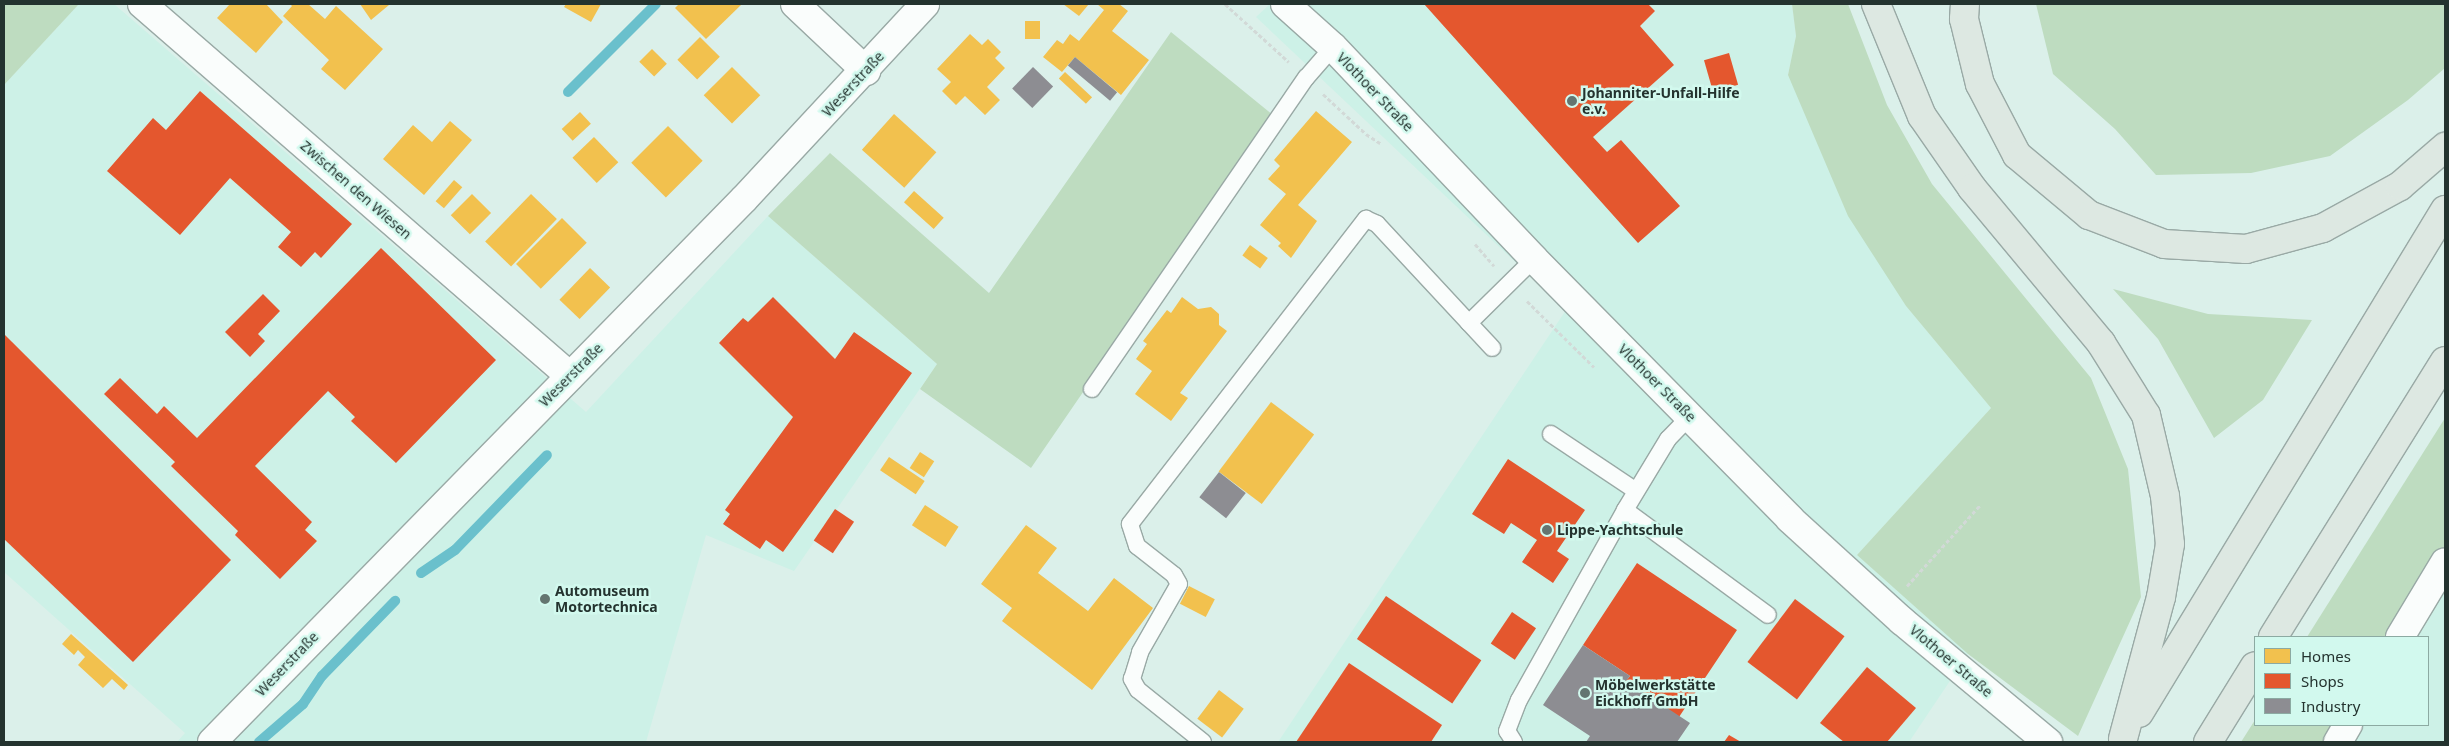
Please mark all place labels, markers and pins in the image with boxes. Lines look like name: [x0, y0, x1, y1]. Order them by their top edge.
place label: Johanniter-Unfall-Hilfe e.v.: [1582, 85, 1740, 118]
marker: Johanniter-Unfall-Hilfe e.v.: [1566, 95, 1578, 107]
place label: Lippe-Yachtschule: [1557, 522, 1683, 538]
marker: Lippe-Yachtschule: [1541, 524, 1553, 536]
place label: Automuseum Motortechnica: [555, 583, 658, 616]
marker: Automuseum Motortechnica: [539, 593, 551, 605]
place label: Möbelwerkstätte Eickhoff GmbH: [1595, 677, 1716, 710]
marker: Möbelwerkstätte Eickhoff GmbH: [1579, 687, 1591, 699]

